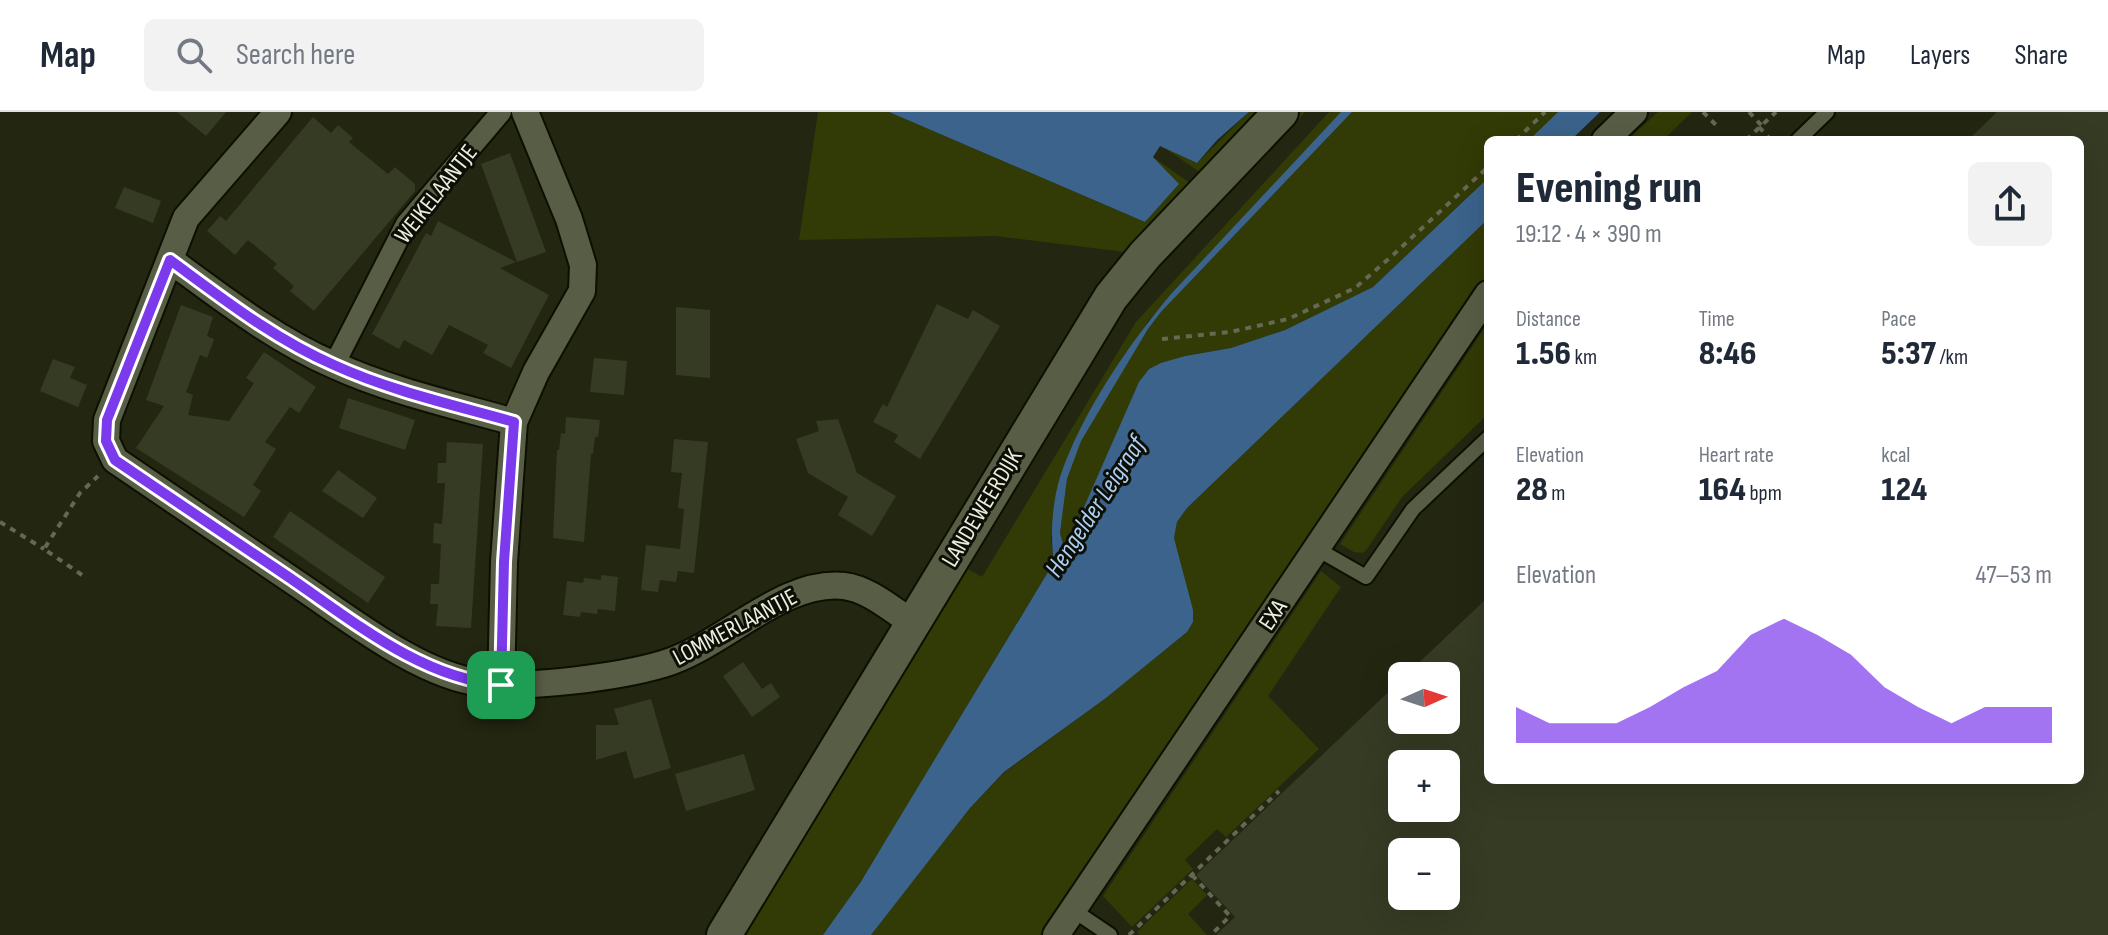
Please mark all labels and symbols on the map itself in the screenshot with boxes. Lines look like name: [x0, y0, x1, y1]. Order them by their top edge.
street label: WEIKELAANTJE: [388, 139, 484, 249]
water label: Hengelder Leigraaf: [1039, 429, 1154, 583]
street label: LANDEWEERDIJK: [935, 444, 1029, 572]
street label: LOMMERLAANTJE: [668, 582, 802, 672]
street label: EXA: [1252, 594, 1294, 636]
pin: [467, 651, 535, 719]
north arrow: [1388, 662, 1460, 734]

